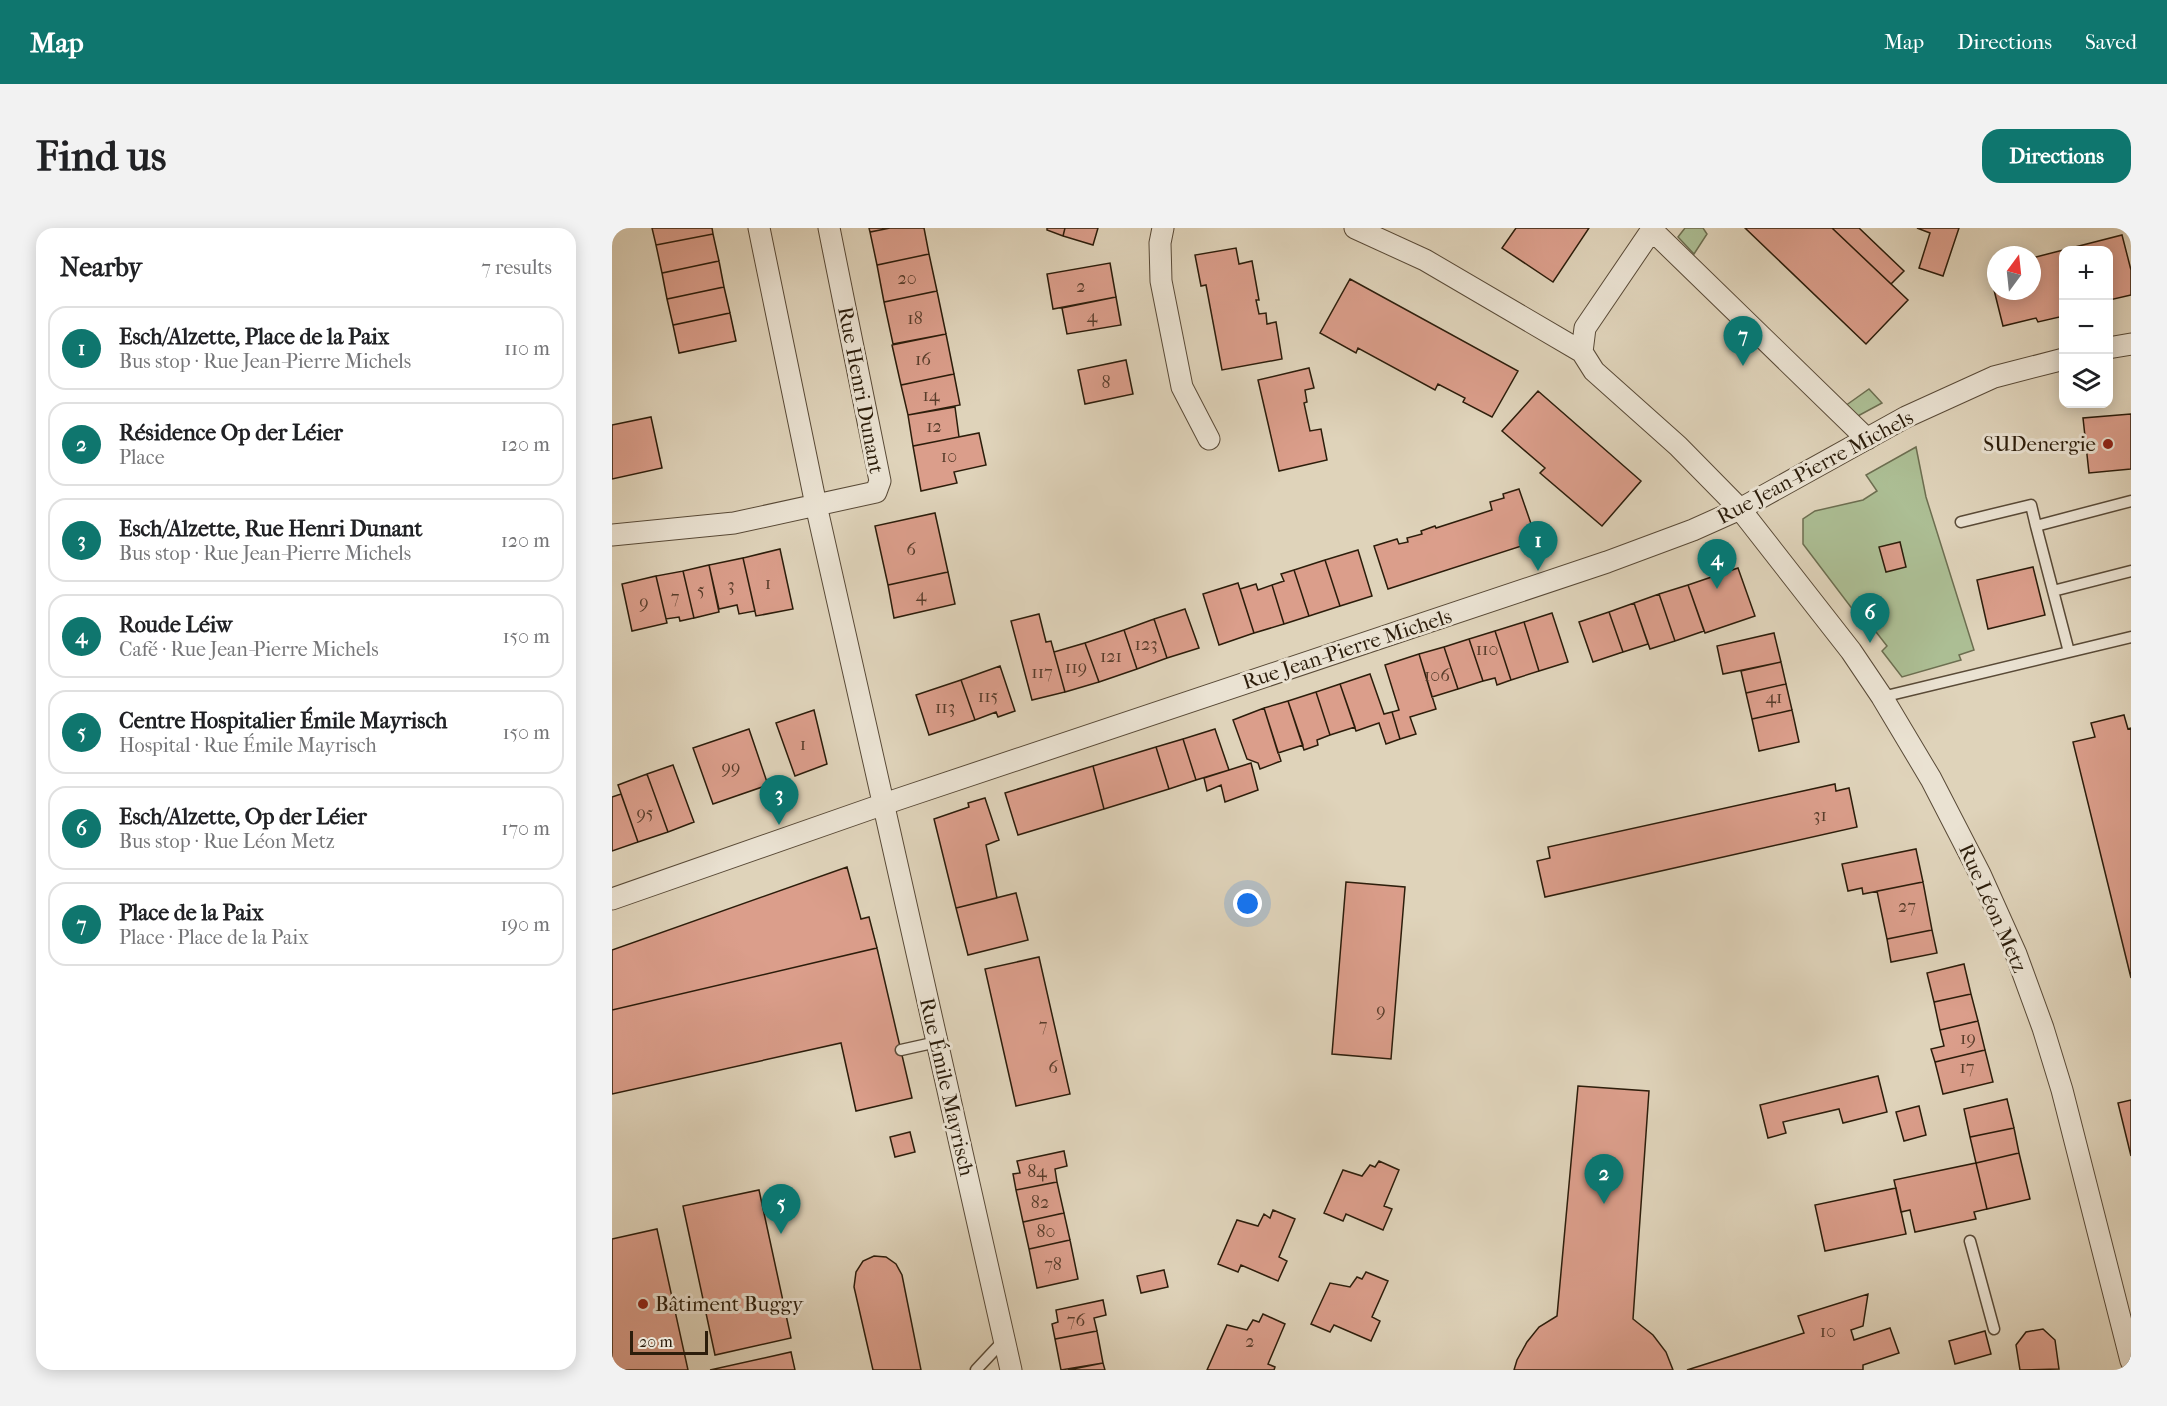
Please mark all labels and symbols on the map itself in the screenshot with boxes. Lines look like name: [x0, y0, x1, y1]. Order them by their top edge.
north arrow: [1987, 246, 2041, 300]
house number: 20: [897, 268, 917, 289]
house number: 2: [1076, 276, 1086, 297]
street label: Rue Henri Dunant: [833, 305, 889, 476]
house number: 4: [1087, 306, 1098, 327]
house number: 18: [907, 308, 923, 329]
pin: 7: [1724, 316, 1762, 366]
house number: 16: [915, 349, 931, 370]
house number: 8: [1101, 372, 1111, 393]
house number: 14: [922, 385, 940, 406]
street label: Rue Jean-Pierre Michels: [1713, 405, 1917, 529]
house number: 12: [926, 416, 942, 437]
place label: SUDenergie: [1983, 432, 2096, 456]
marker: SUDenergie: [2101, 437, 2115, 451]
house number: 10: [941, 446, 957, 467]
pin: 1: [1518, 522, 1558, 571]
house number: 6: [906, 539, 916, 560]
pin: 4: [1698, 540, 1736, 589]
house number: 1: [765, 573, 771, 594]
house number: 3: [727, 575, 735, 596]
house number: 5: [697, 580, 705, 601]
house number: 4: [916, 585, 927, 606]
house number: 7: [671, 587, 680, 608]
house number: 9: [639, 592, 649, 613]
pin: 6: [1850, 594, 1890, 643]
street label: Rue Jean-Pierre Michels: [1239, 604, 1455, 694]
house number: 123: [1134, 634, 1158, 655]
house number: 110: [1476, 639, 1498, 660]
house number: 121: [1100, 646, 1122, 667]
house number: 119: [1065, 657, 1087, 678]
house number: 117: [1031, 662, 1053, 683]
house number: 106: [1424, 665, 1450, 686]
house number: 115: [978, 686, 998, 707]
house number: 41: [1765, 687, 1783, 708]
house number: 113: [935, 697, 955, 718]
house number: 1: [800, 734, 806, 755]
house number: 99: [722, 757, 740, 778]
pin: 3: [760, 776, 798, 825]
house number: 95: [636, 803, 654, 824]
house number: 31: [1813, 805, 1827, 826]
street label: Rue Léon Metz: [1954, 840, 2032, 976]
your location: [1233, 889, 1262, 918]
house number: 27: [1898, 896, 1916, 917]
street label: Rue Émile Mayrisch: [915, 996, 979, 1179]
house number: 9: [1376, 1000, 1386, 1021]
house number: 7: [1039, 1015, 1048, 1036]
house number: 19: [1960, 1028, 1976, 1049]
house number: 6: [1048, 1057, 1058, 1078]
house number: 17: [1959, 1057, 1975, 1078]
pin: 2: [1584, 1154, 1624, 1204]
house number: 84: [1027, 1161, 1047, 1182]
pin: 5: [762, 1184, 800, 1234]
house number: 82: [1031, 1192, 1049, 1213]
house number: 80: [1037, 1221, 1055, 1242]
house number: 78: [1044, 1254, 1062, 1275]
place label: Bâtiment Buggy: [655, 1292, 804, 1316]
marker: Bâtiment Buggy: [636, 1297, 650, 1311]
house number: 76: [1067, 1310, 1085, 1331]
house number: 10: [1820, 1321, 1836, 1342]
scale bar: [630, 1328, 708, 1356]
house number: 2: [1245, 1331, 1255, 1352]

